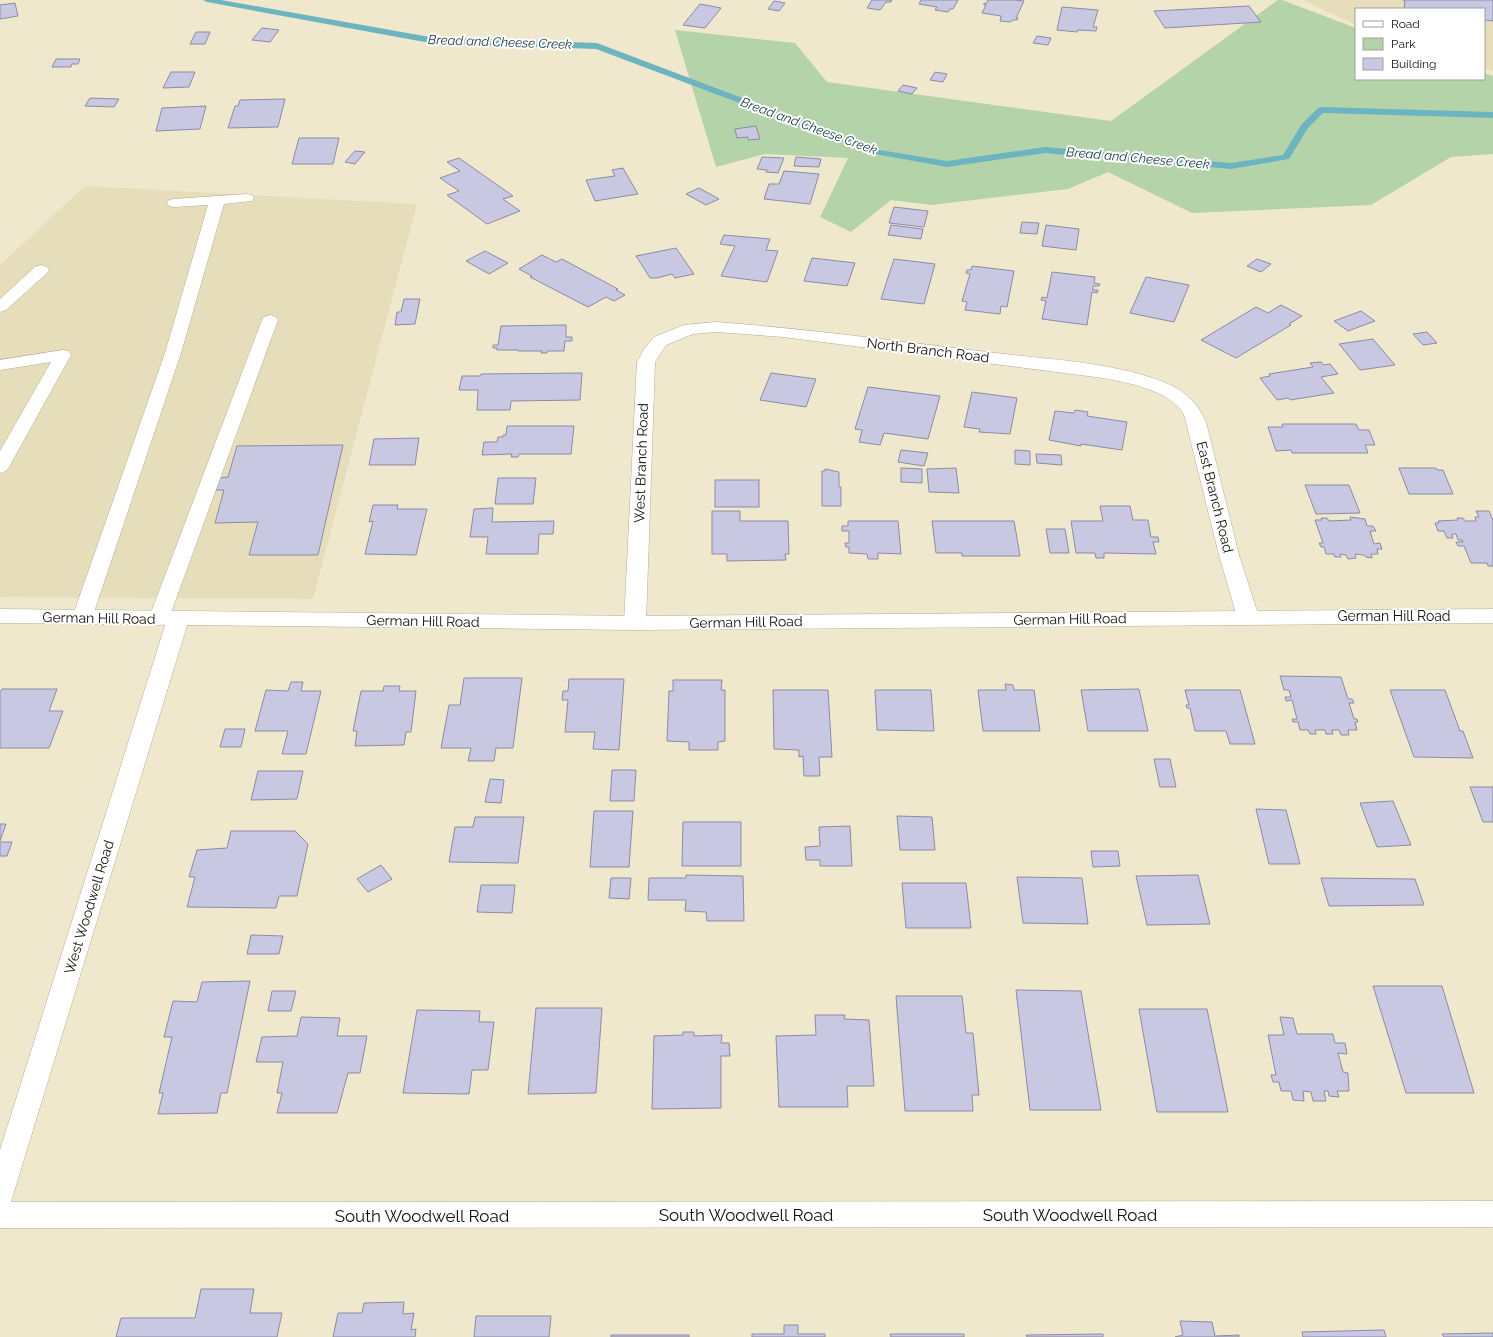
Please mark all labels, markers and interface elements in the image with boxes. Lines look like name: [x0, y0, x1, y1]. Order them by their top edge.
legend: [1355, 8, 1485, 80]
text: Road: [1391, 17, 1420, 31]
water label: Bread and Cheese Creek: [428, 32, 572, 52]
text: Park: [1391, 37, 1416, 51]
text: Building: [1391, 57, 1437, 71]
water label: Bread and Cheese Creek: [739, 94, 879, 158]
water label: Bread and Cheese Creek: [1066, 144, 1210, 172]
street label: North Branch Road: [866, 335, 990, 365]
street label: West Branch Road: [631, 403, 651, 523]
street label: East Branch Road: [1193, 440, 1237, 554]
street label: German Hill Road: [1337, 608, 1451, 624]
street label: German Hill Road: [42, 609, 156, 627]
street label: German Hill Road: [1013, 610, 1127, 628]
street label: German Hill Road: [366, 612, 480, 630]
street label: German Hill Road: [689, 613, 803, 631]
street label: West Woodwell Road: [61, 838, 117, 976]
street label: South Woodwell Road: [659, 1205, 833, 1225]
street label: South Woodwell Road: [983, 1205, 1157, 1225]
street label: South Woodwell Road: [335, 1206, 509, 1226]

